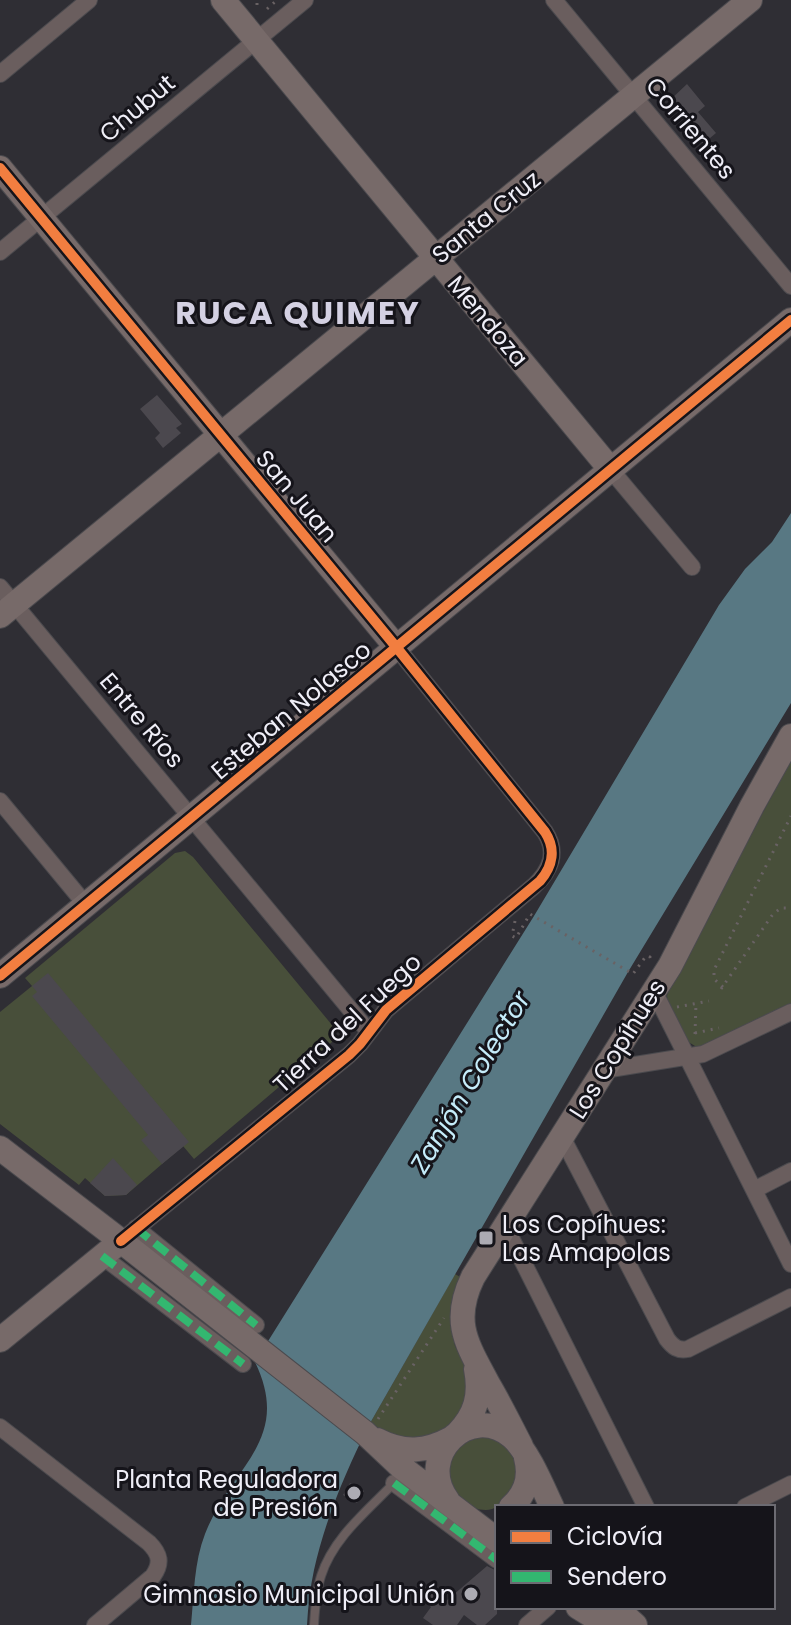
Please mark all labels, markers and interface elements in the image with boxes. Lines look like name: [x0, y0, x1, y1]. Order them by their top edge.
street label: Chubut: [92, 67, 182, 149]
street label: Corrientes: [638, 70, 744, 186]
street label: Santa Cruz: [425, 163, 547, 271]
street label: Mendoza: [440, 268, 536, 374]
district label: RUCA QUIMEY: [175, 290, 421, 335]
street label: San Juan: [248, 443, 346, 549]
street label: Esteban Nolasco: [204, 633, 378, 787]
street label: Entre Ríos: [92, 665, 192, 775]
street label: Tierra del Fuego: [266, 946, 428, 1100]
street label: Los Copíhues: [561, 973, 673, 1125]
water label: Zanjón Colector: [401, 983, 539, 1181]
place label: Los Copíhues: Las Amapolas: [502, 1208, 671, 1269]
marker: Los Copíhues: Las Amapolas: [477, 1229, 495, 1247]
place label: Planta Reguladora de Presión: [115, 1463, 338, 1524]
marker: Planta Reguladora de Presión: [345, 1484, 363, 1502]
legend: [495, 1505, 775, 1609]
text: Ciclovía: [567, 1520, 663, 1553]
text: Sendero: [567, 1560, 667, 1593]
place label: Gimnasio Municipal Unión: [143, 1578, 455, 1611]
marker: Gimnasio Municipal Unión: [462, 1585, 480, 1603]

